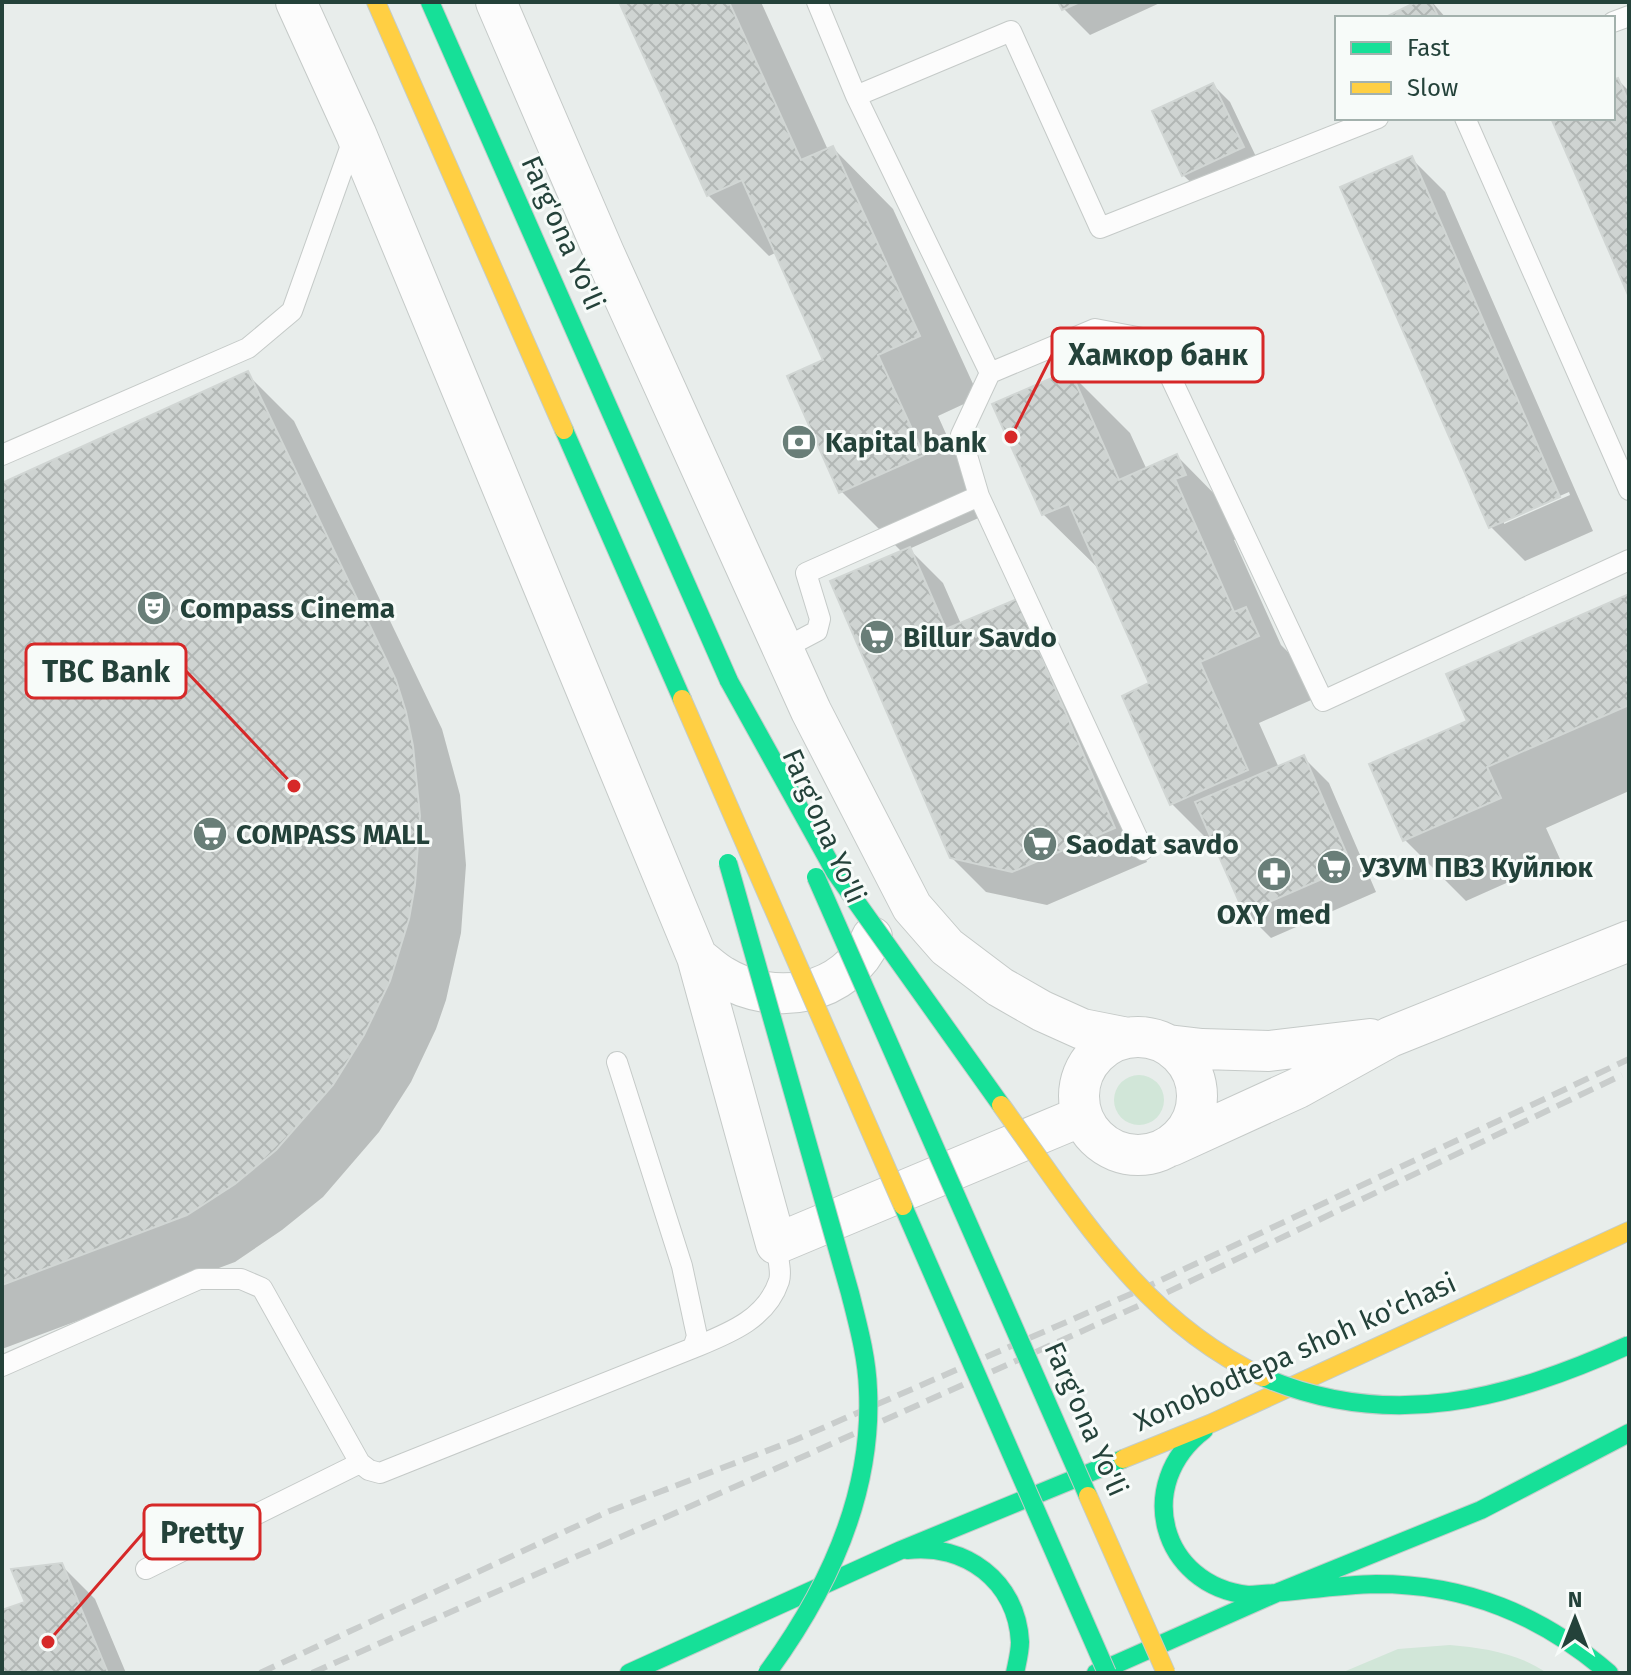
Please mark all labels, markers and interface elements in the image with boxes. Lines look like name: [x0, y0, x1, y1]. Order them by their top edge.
legend: [1335, 16, 1615, 120]
text: Fast: [1407, 34, 1450, 62]
text: Slow: [1407, 74, 1458, 102]
street label: Farg'ona Yo'li: [514, 151, 612, 315]
callout: Хамкор банк: [1052, 328, 1263, 382]
text: Хамкор банк: [1067, 337, 1248, 373]
bank icon: Kapital bank: [780, 423, 818, 461]
place label: Kapital bank: [825, 426, 987, 459]
theatre icon: Compass Cinema: [135, 589, 173, 627]
place label: Compass Cinema: [180, 592, 395, 625]
supermarket icon: Billur Savdo: [858, 618, 896, 656]
place label: Billur Savdo: [903, 621, 1057, 654]
callout: TBC Bank: [26, 644, 186, 698]
text: TBC Bank: [42, 654, 170, 690]
street label: Farg'ona Yo'li: [775, 744, 873, 908]
supermarket icon: COMPASS MALL: [191, 815, 229, 853]
place label: COMPASS MALL: [236, 818, 430, 851]
supermarket icon: Saodat savdo: [1021, 825, 1059, 863]
place label: Saodat savdo: [1066, 828, 1239, 861]
supermarket icon: УЗУМ ПВЗ Куйлюк: [1315, 848, 1353, 886]
place label: УЗУМ ПВЗ Куйлюк: [1359, 851, 1594, 884]
pharmacy icon: OXY med: [1255, 855, 1293, 893]
place label: OXY med: [1217, 898, 1331, 931]
street label: Xonobodtepa shoh ko'chasi: [1129, 1266, 1461, 1438]
street label: Farg'ona Yo'li: [1037, 1337, 1135, 1501]
callout: Pretty: [144, 1505, 260, 1559]
text: Pretty: [160, 1515, 244, 1551]
north arrow: [1535, 1579, 1615, 1659]
text: N: [1568, 1586, 1582, 1613]

